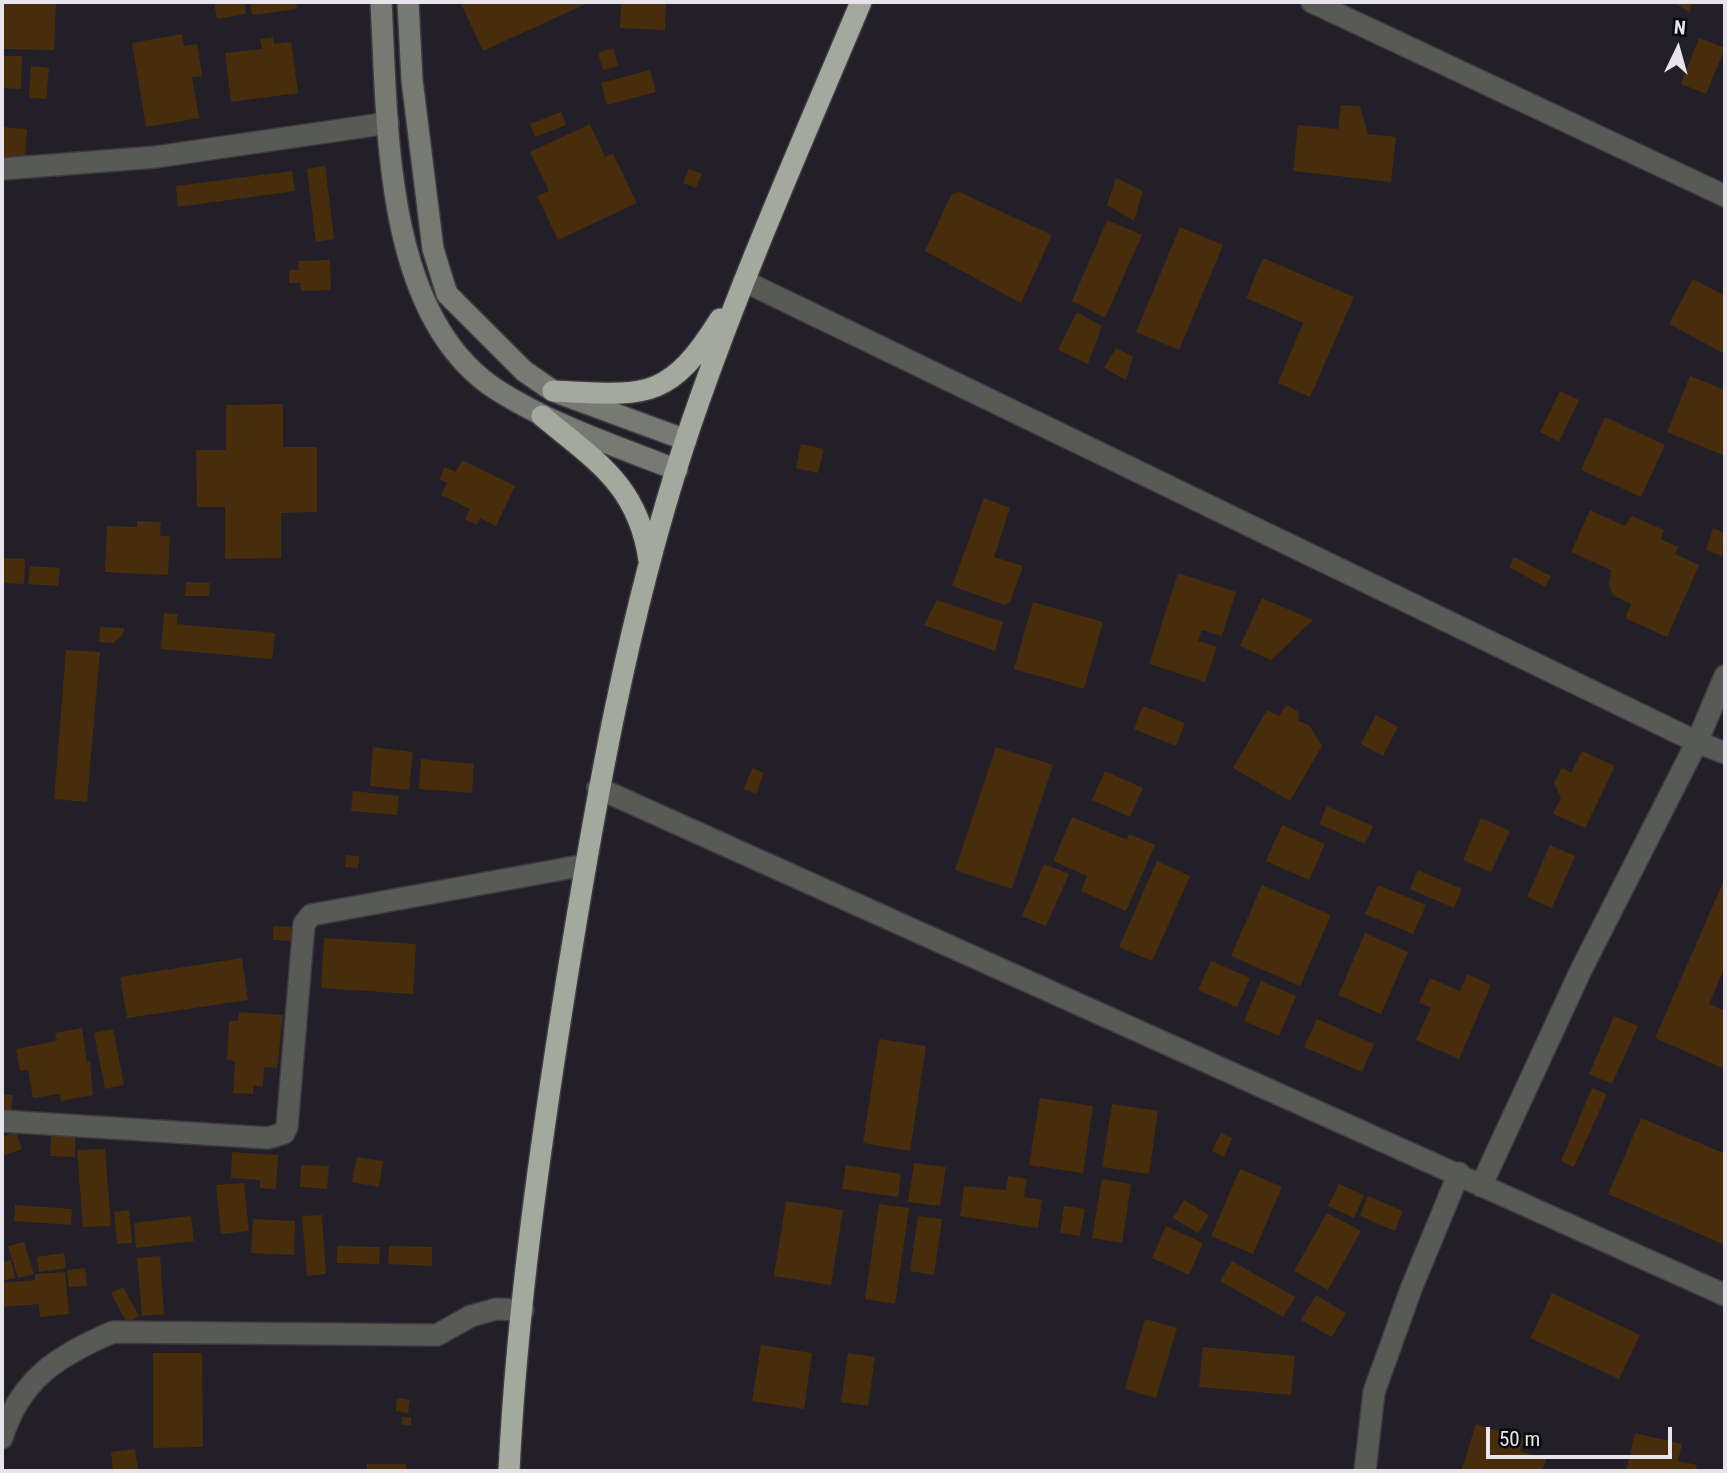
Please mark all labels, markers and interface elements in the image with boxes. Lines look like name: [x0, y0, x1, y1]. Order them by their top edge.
north arrow: [1643, 14, 1713, 84]
text: N: [1673, 16, 1687, 40]
scale bar: [1489, 1414, 1674, 1458]
text: 50 m: [1499, 1427, 1540, 1451]

